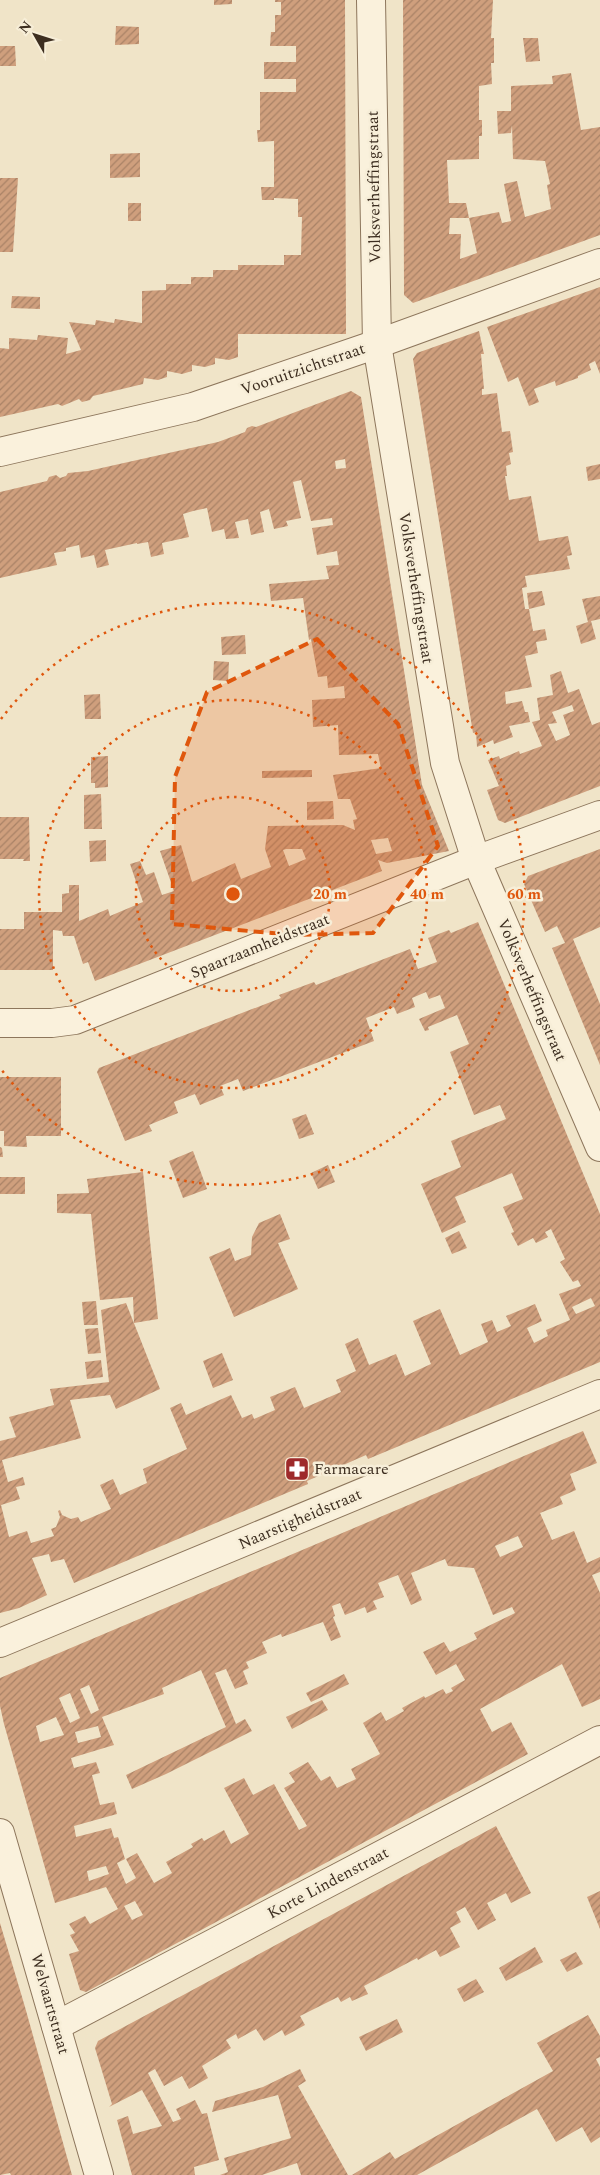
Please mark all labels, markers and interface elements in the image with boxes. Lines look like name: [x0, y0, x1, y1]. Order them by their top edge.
north arrow: [10, 10, 60, 60]
text: N: [14, 16, 37, 38]
street label: Volksverheffingstraat: [361, 110, 387, 264]
street label: Vooruitzichtstraat: [238, 336, 369, 402]
street label: Volksverheffingstraat: [392, 511, 440, 666]
text: 20 m: [313, 883, 348, 906]
text: 40 m: [410, 883, 445, 906]
text: 60 m: [507, 883, 542, 906]
centre of rings: [224, 885, 242, 903]
street label: Spaarzaamheidstraat: [187, 907, 333, 985]
street label: Volksverheffingstraat: [491, 915, 573, 1065]
pharmacy icon: Farmacare: [284, 1456, 310, 1482]
place label: Farmacare: [314, 1457, 389, 1481]
street label: Naarstigheidstraat: [235, 1482, 366, 1556]
street label: Korte Lindenstraat: [263, 1841, 393, 1925]
street label: Welvaartstraat: [24, 1951, 76, 2057]

